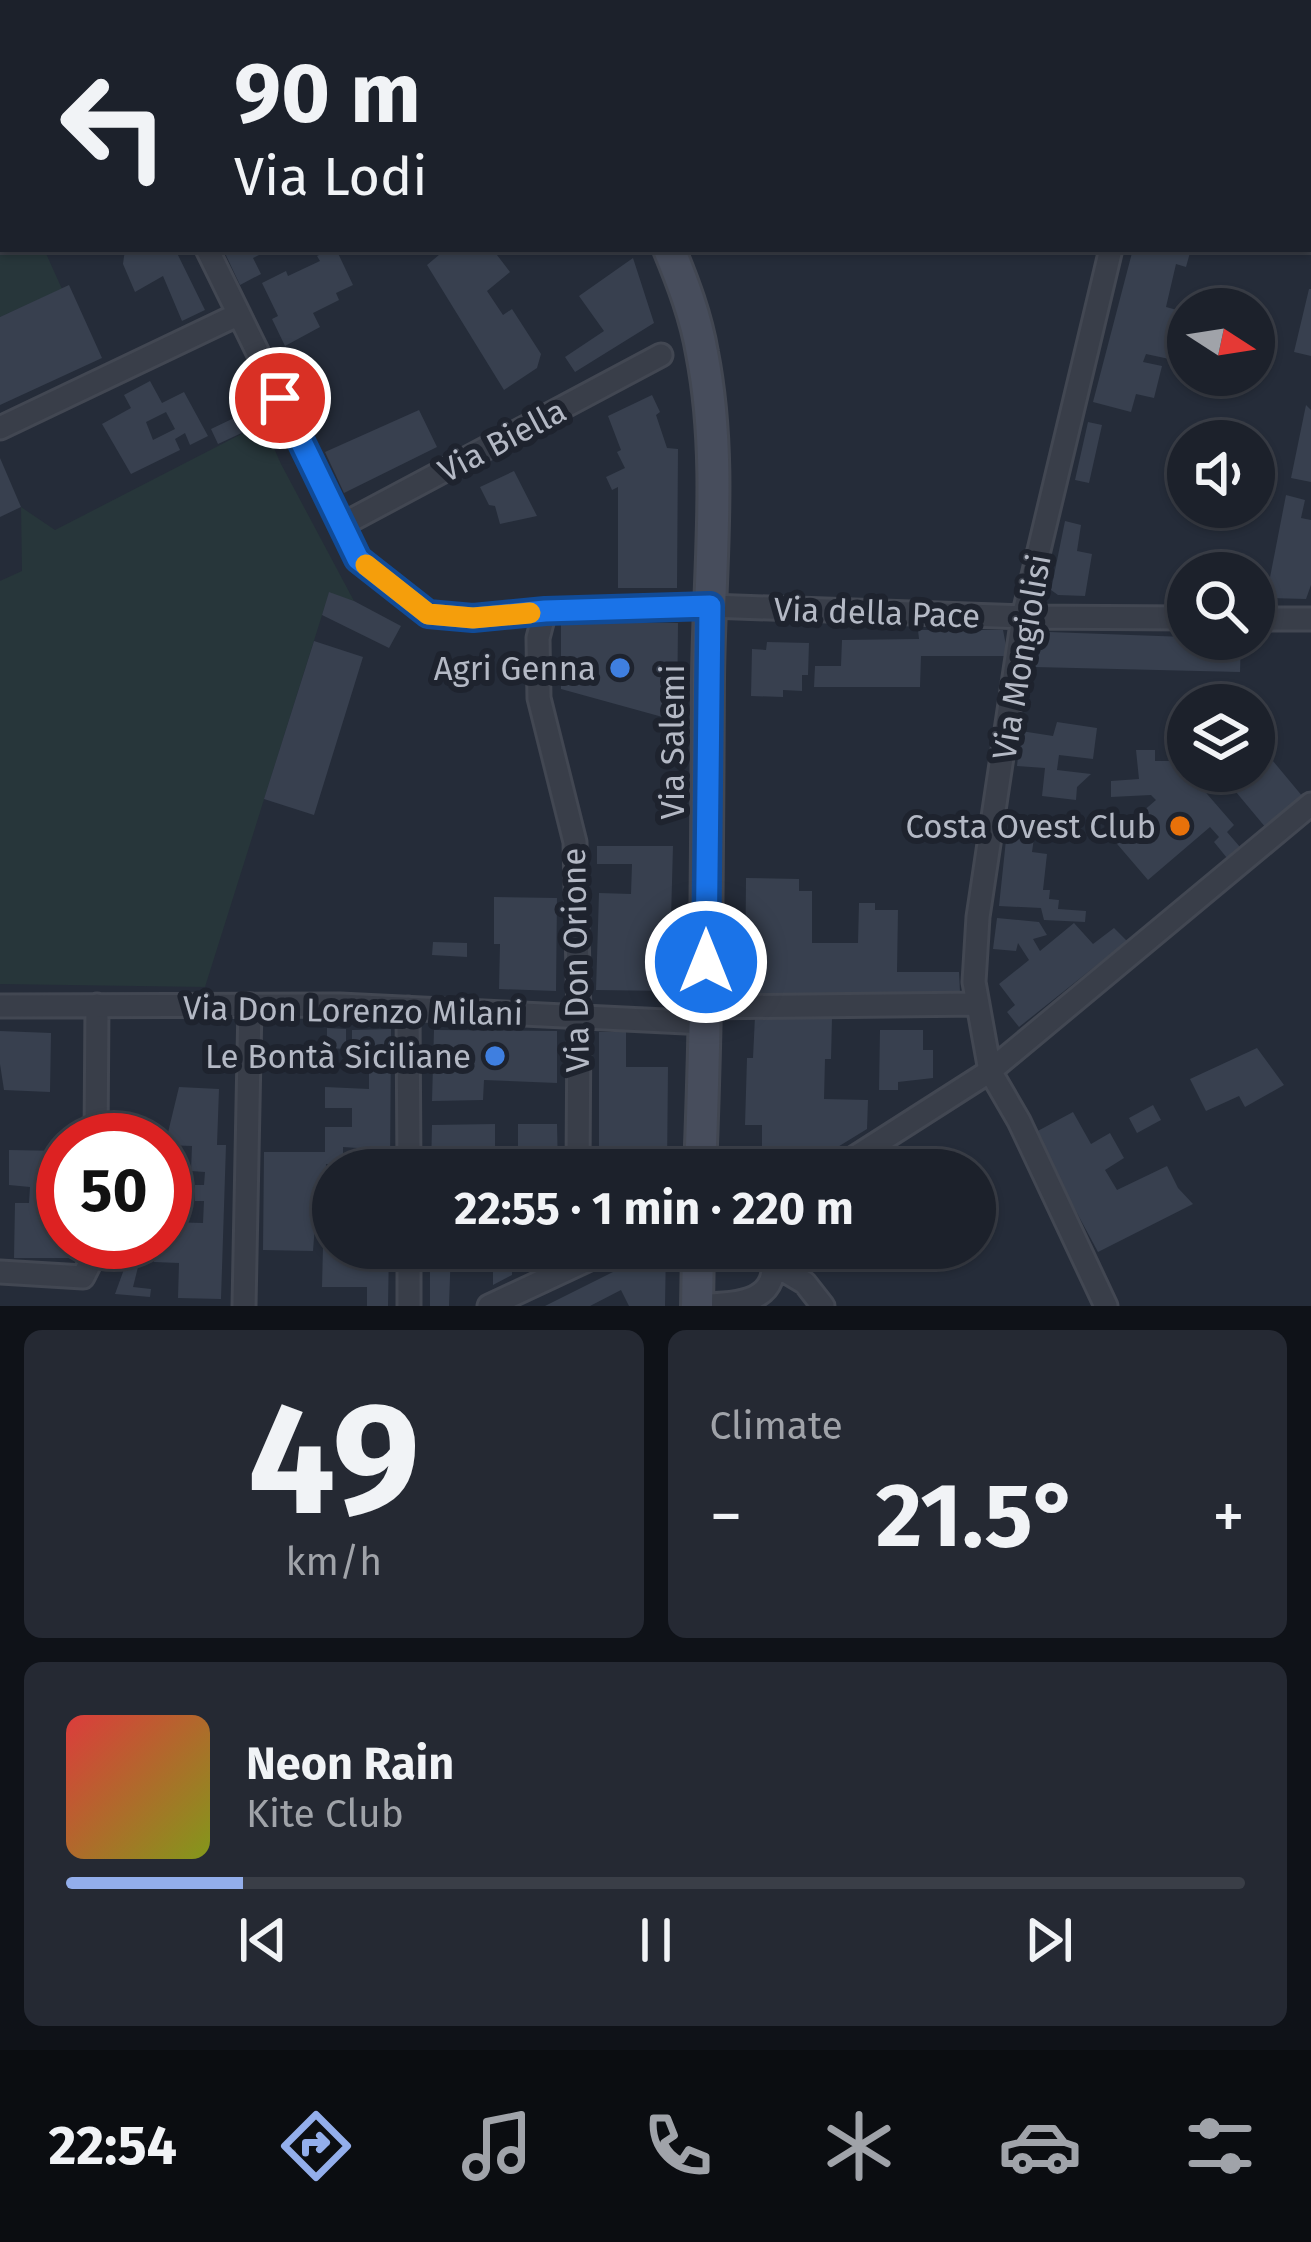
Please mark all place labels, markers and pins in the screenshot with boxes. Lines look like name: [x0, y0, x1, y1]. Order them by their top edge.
pin: [229, 347, 331, 449]
place label: Agri Genna: [434, 649, 596, 689]
marker: Agri Genna: [607, 655, 633, 681]
place label: Costa Ovest Club: [905, 807, 1156, 847]
marker: Costa Ovest Club: [1167, 813, 1193, 839]
place label: Le Bontà Siciliane: [205, 1037, 471, 1077]
marker: Le Bontà Siciliane: [482, 1043, 508, 1069]

